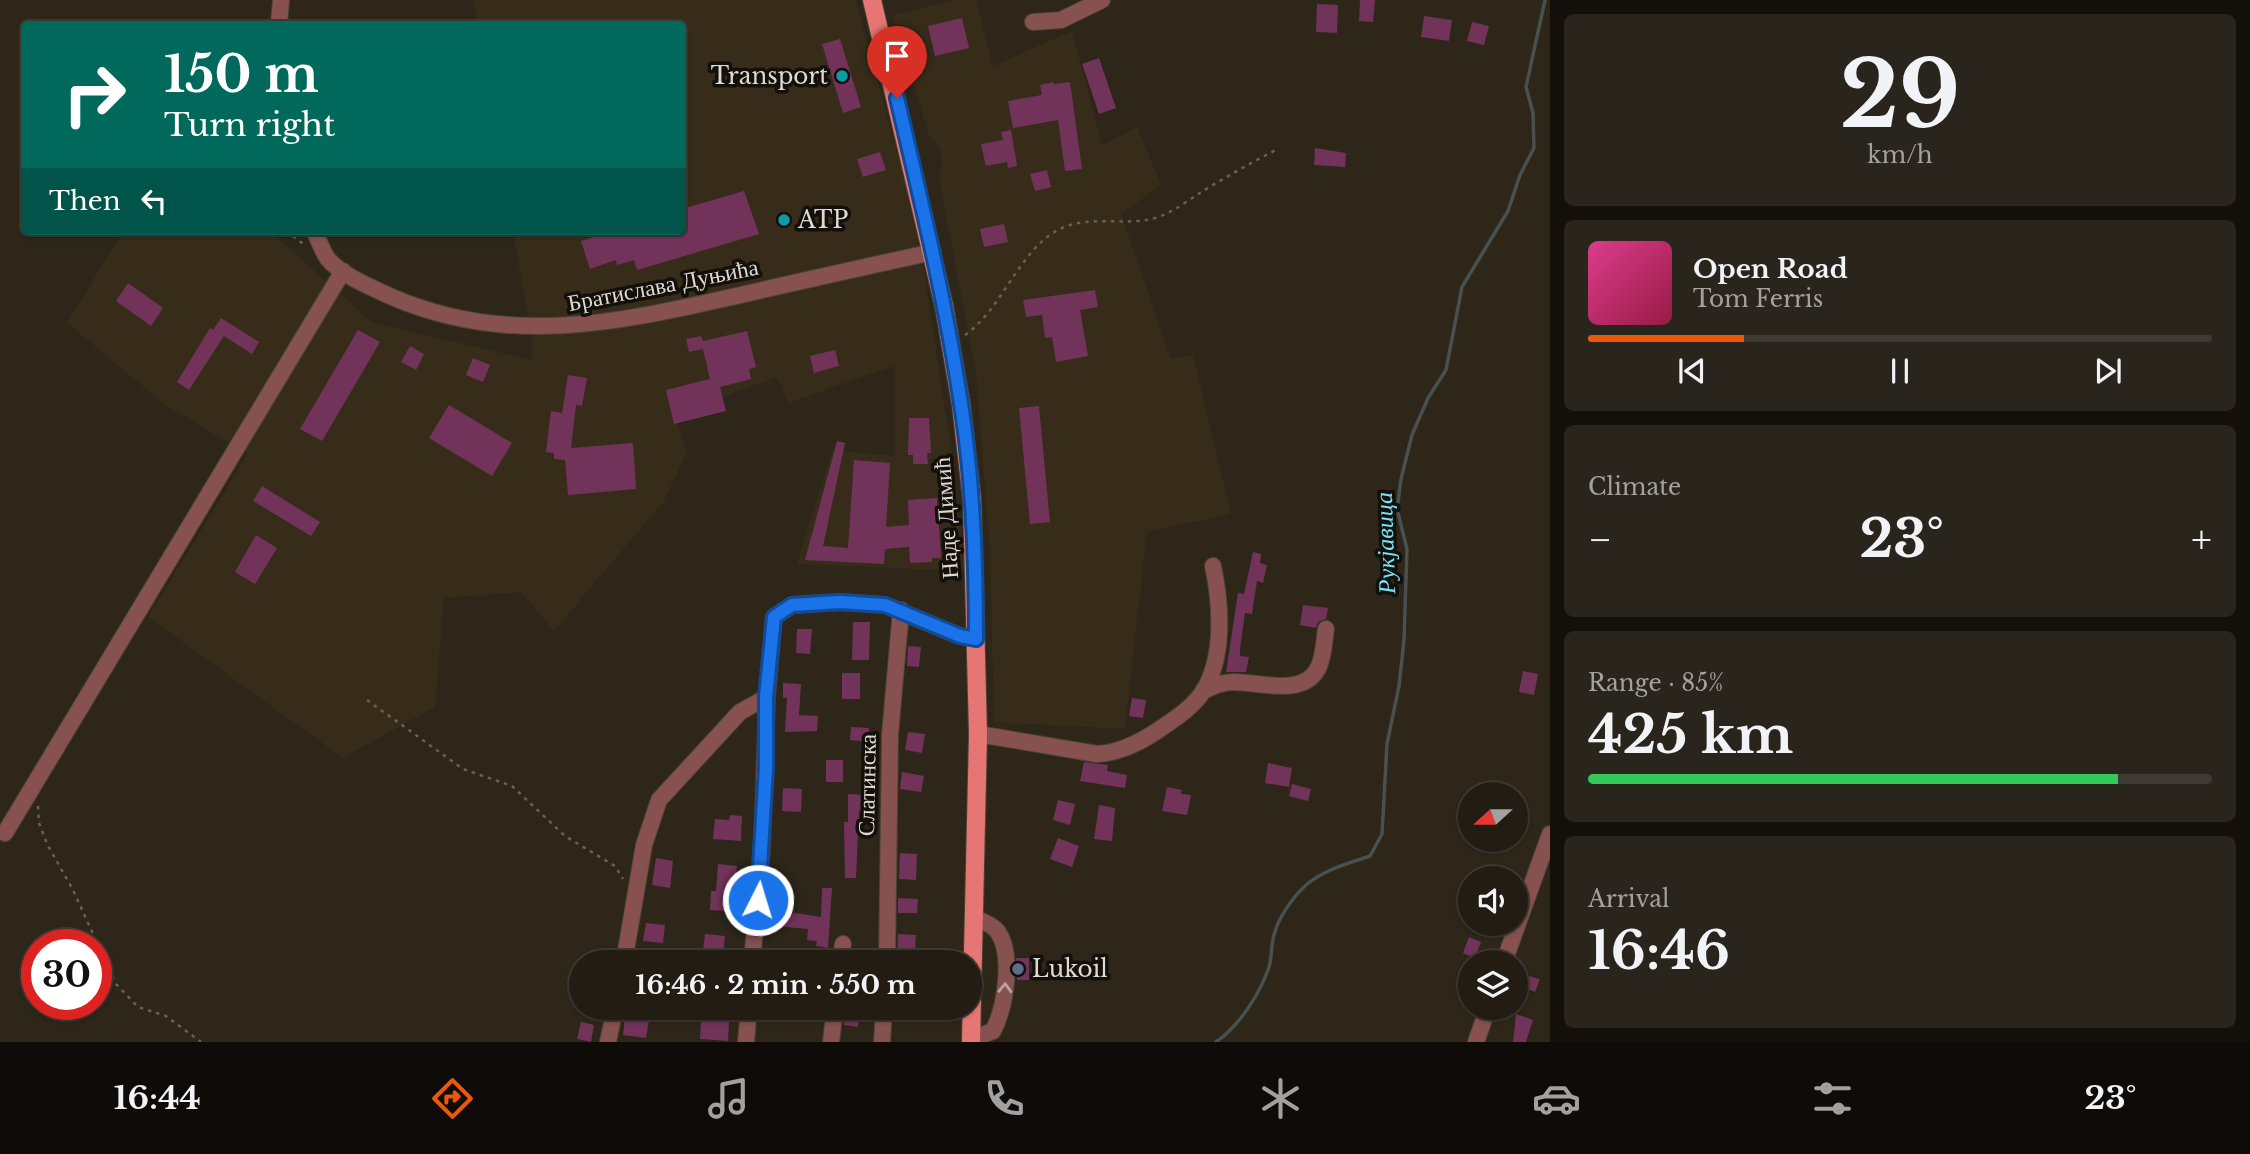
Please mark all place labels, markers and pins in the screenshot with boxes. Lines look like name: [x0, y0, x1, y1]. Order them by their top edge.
pin: [867, 26, 927, 98]
place label: Transport: [711, 62, 828, 90]
marker: Transport: [834, 68, 850, 84]
place label: ATP: [797, 206, 849, 234]
marker: ATP: [776, 212, 792, 228]
place label: Lukoil: [1032, 955, 1108, 983]
marker: Lukoil: [1010, 961, 1026, 977]

